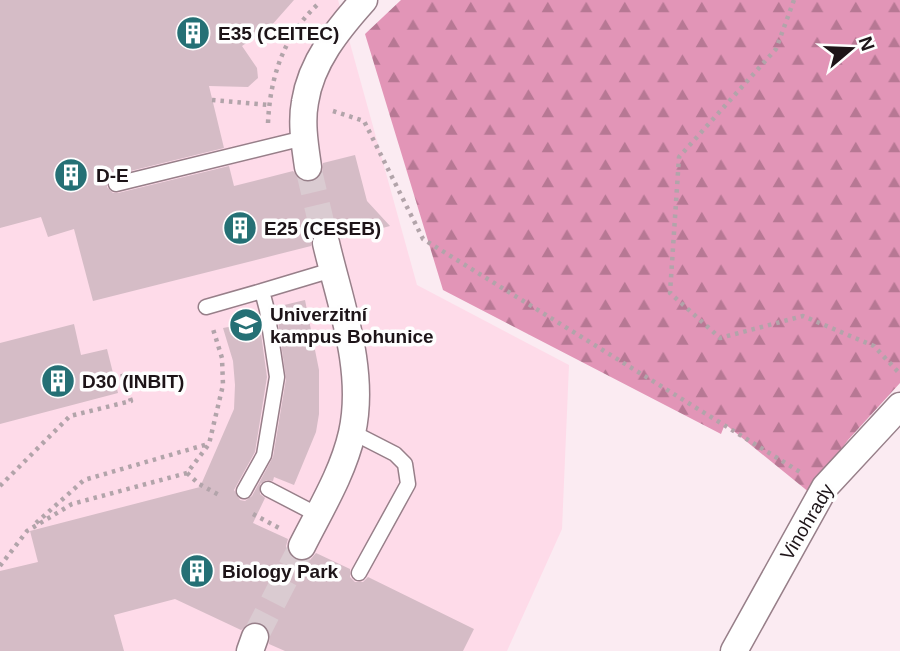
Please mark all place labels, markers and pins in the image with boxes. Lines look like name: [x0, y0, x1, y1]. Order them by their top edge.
building icon: E35 (CEITEC): [174, 14, 212, 52]
place label: E35 (CEITEC): [218, 23, 339, 44]
building icon: D-E: [52, 156, 90, 194]
place label: D-E: [96, 165, 129, 186]
building icon: E25 (CESEB): [221, 209, 259, 247]
place label: E25 (CESEB): [264, 218, 381, 239]
place label: Univerzitní kampus Bohunice: [270, 304, 434, 347]
school or university icon: Univerzitní kampus Bohunice: [227, 306, 265, 344]
building icon: D30 (INBIT): [39, 362, 77, 400]
place label: D30 (INBIT): [82, 371, 184, 392]
building icon: Biology Park: [178, 552, 216, 590]
place label: Biology Park: [222, 561, 339, 582]

